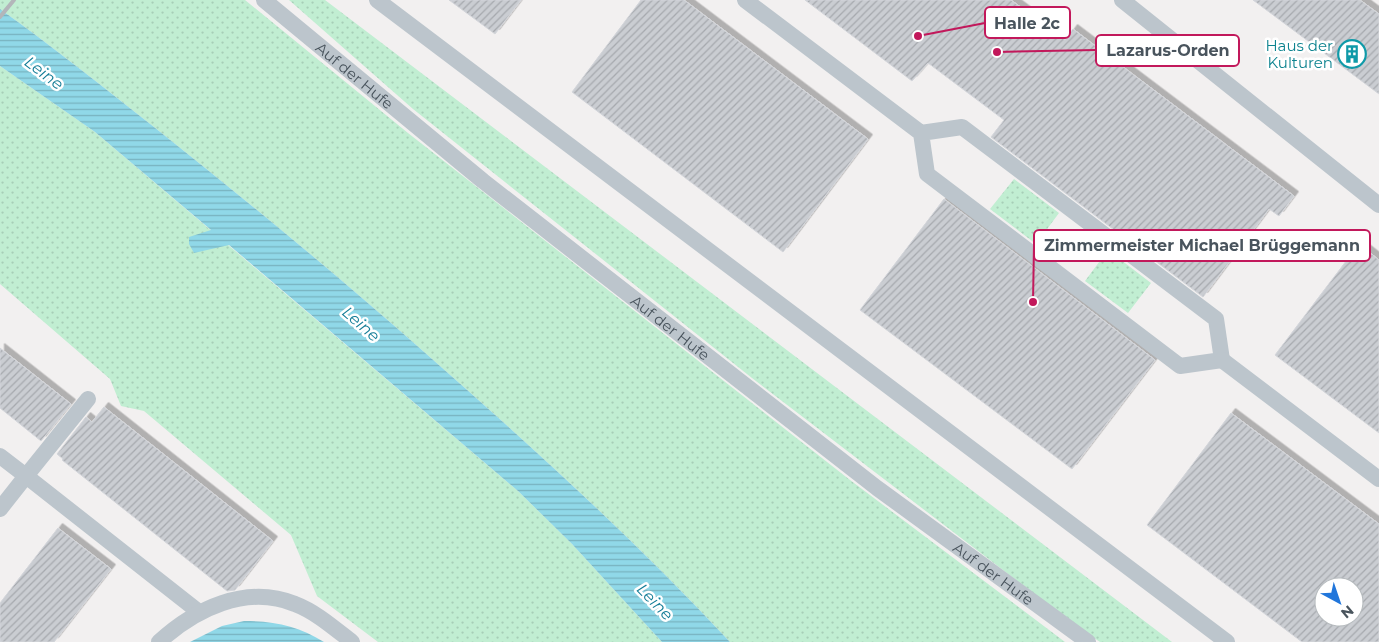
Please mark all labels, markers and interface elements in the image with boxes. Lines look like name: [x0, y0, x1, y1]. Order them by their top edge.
callout: Halle 2c: [985, 7, 1070, 38]
text: Halle 2c: [994, 14, 1060, 33]
callout: Lazarus-Orden: [1096, 35, 1239, 66]
place label: Haus der Kulturen: [1265, 36, 1333, 72]
street label: Auf der Hufe: [312, 38, 398, 113]
building icon: Haus der Kulturen: [1337, 39, 1367, 69]
text: Lazarus-Orden: [1106, 41, 1230, 60]
water label: Leine: [21, 52, 67, 94]
callout: Zimmermeister Michael Brüggemann: [1034, 230, 1370, 261]
text: Zimmermeister Michael Brüggemann: [1044, 236, 1360, 255]
street label: Auf der Hufe: [627, 290, 714, 364]
water label: Leine: [338, 302, 384, 346]
street label: Auf der Hufe: [950, 537, 1038, 609]
north arrow: [1314, 577, 1364, 627]
water label: Leine: [633, 580, 677, 624]
text: N: [1337, 601, 1357, 622]

